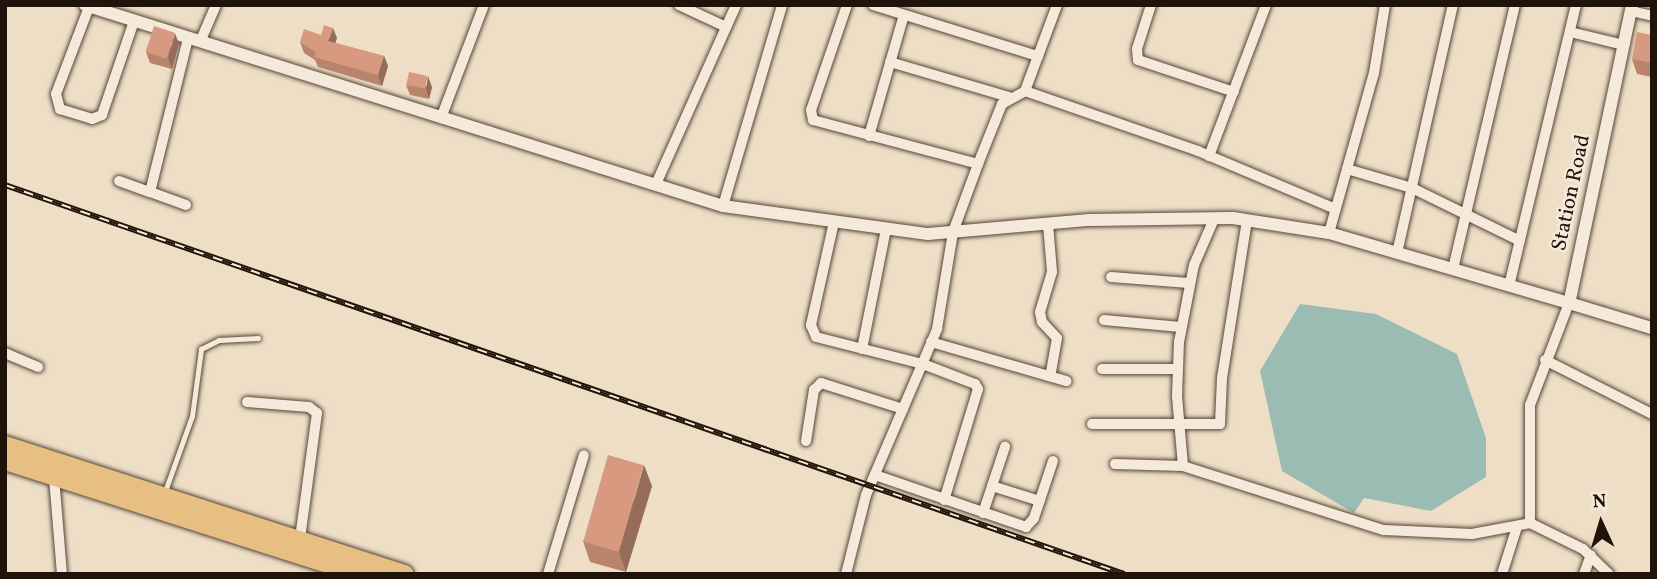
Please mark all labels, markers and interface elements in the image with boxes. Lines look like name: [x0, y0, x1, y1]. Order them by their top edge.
street label: Station Road: [1547, 133, 1597, 253]
north arrow: [1566, 488, 1636, 558]
text: N: [1592, 489, 1607, 516]

